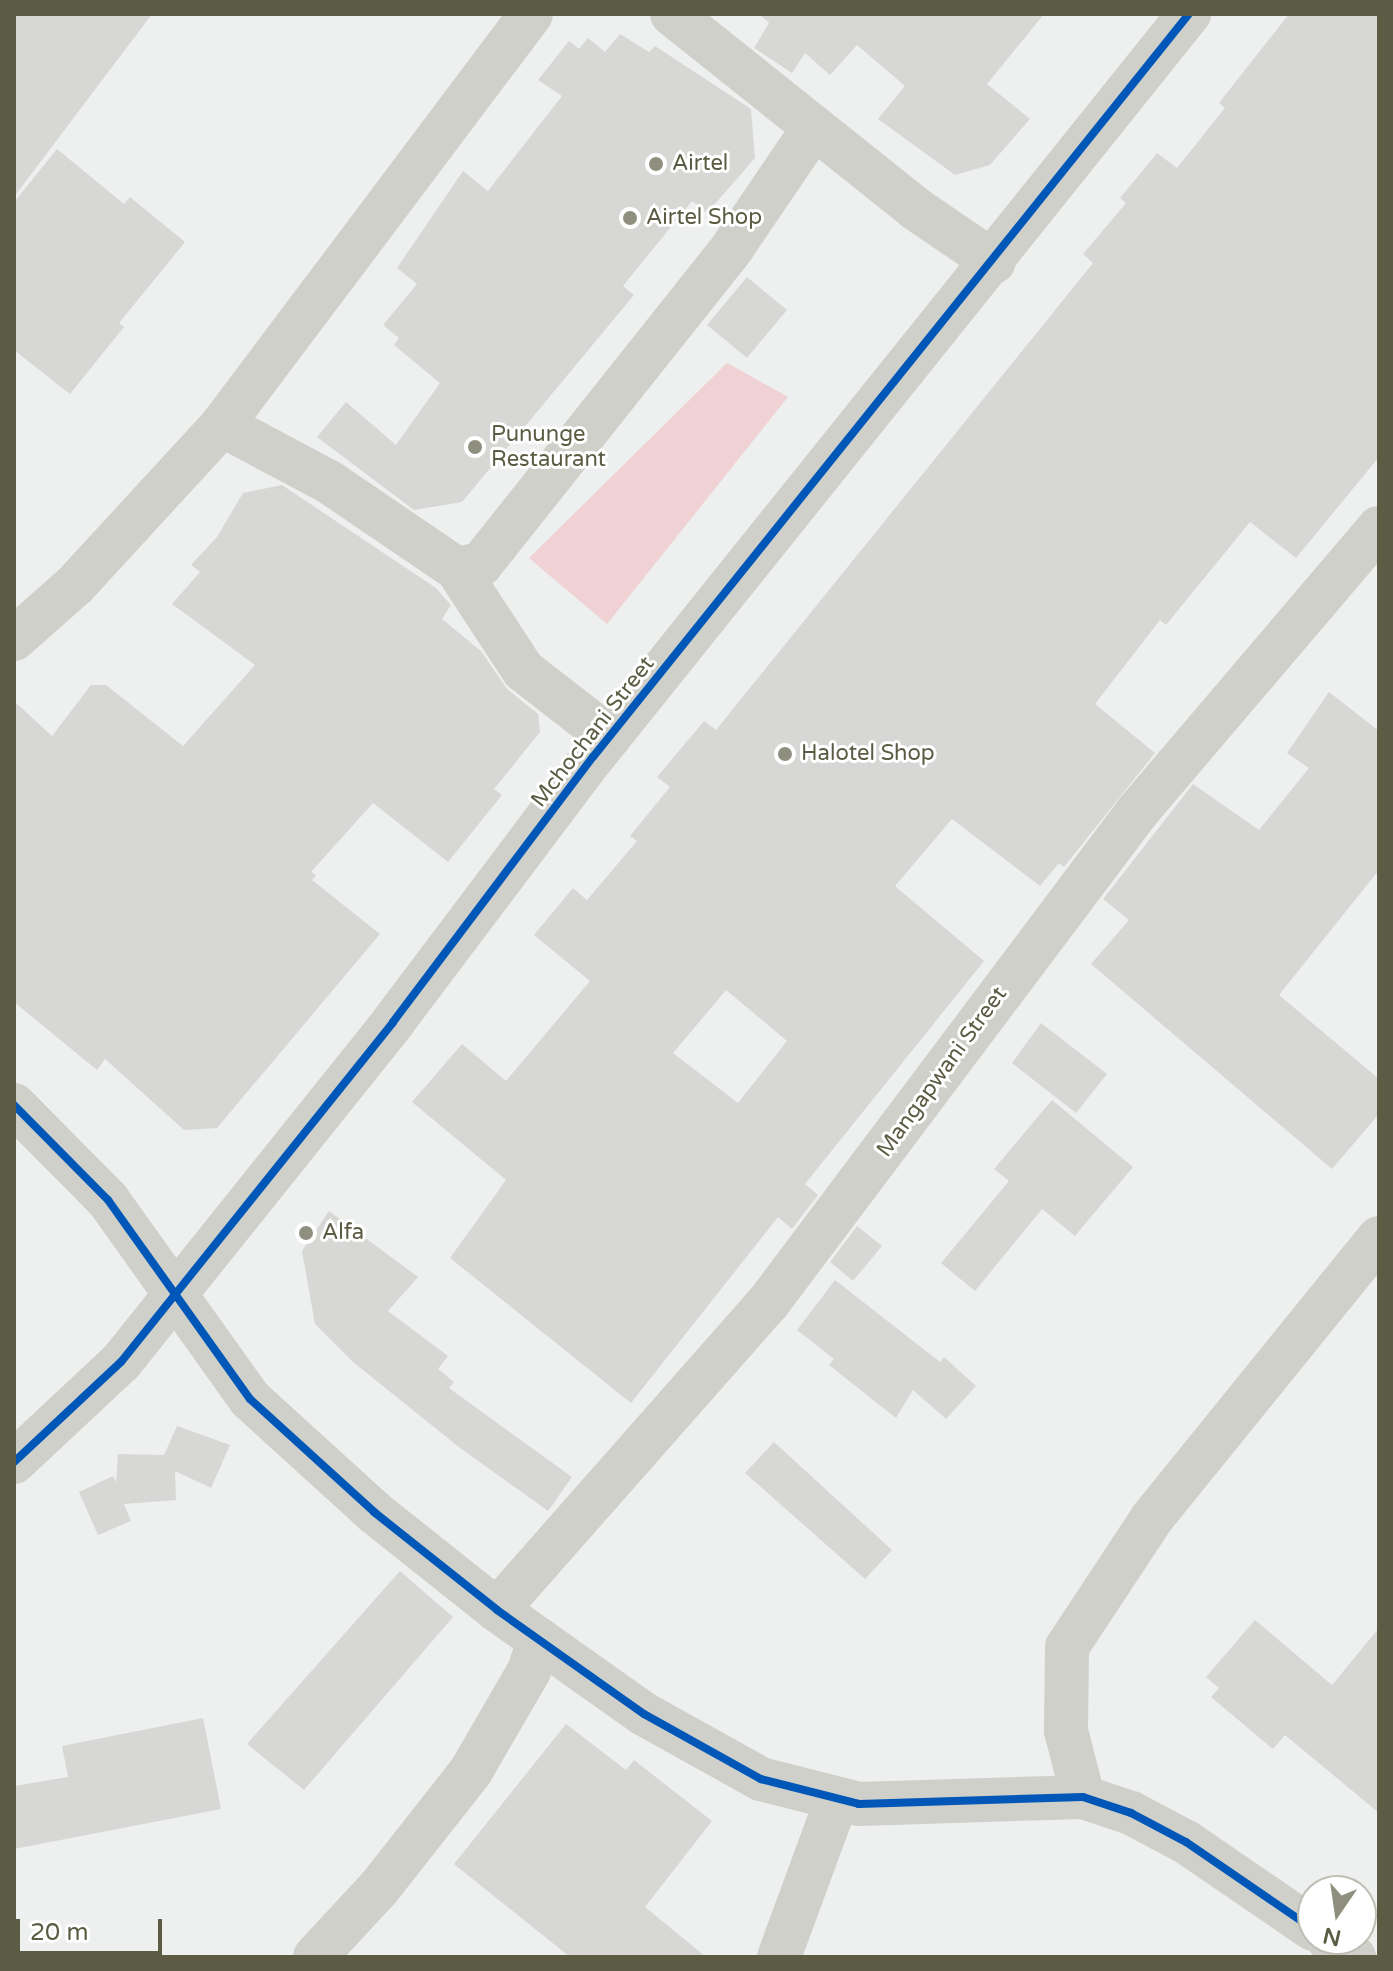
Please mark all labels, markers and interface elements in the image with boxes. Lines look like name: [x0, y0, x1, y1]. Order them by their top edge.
place label: Airtel: [672, 151, 728, 177]
marker: Airtel: [647, 155, 665, 173]
place label: Airtel Shop: [646, 205, 762, 231]
marker: Airtel Shop: [621, 209, 639, 227]
place label: Pununge Restaurant: [491, 421, 606, 472]
marker: Pununge Restaurant: [466, 438, 484, 456]
street label: Mchochani Street: [526, 651, 660, 813]
place label: Halotel Shop: [801, 741, 935, 767]
marker: Halotel Shop: [776, 745, 794, 763]
street label: Mangapwani Street: [871, 982, 1013, 1162]
place label: Alfa: [322, 1220, 364, 1246]
marker: Alfa: [297, 1224, 315, 1242]
north arrow: [1297, 1875, 1377, 1955]
scale bar: [20, 1903, 166, 1953]
text: 20 m: [30, 1918, 88, 1947]
text: N: [1321, 1922, 1344, 1951]

